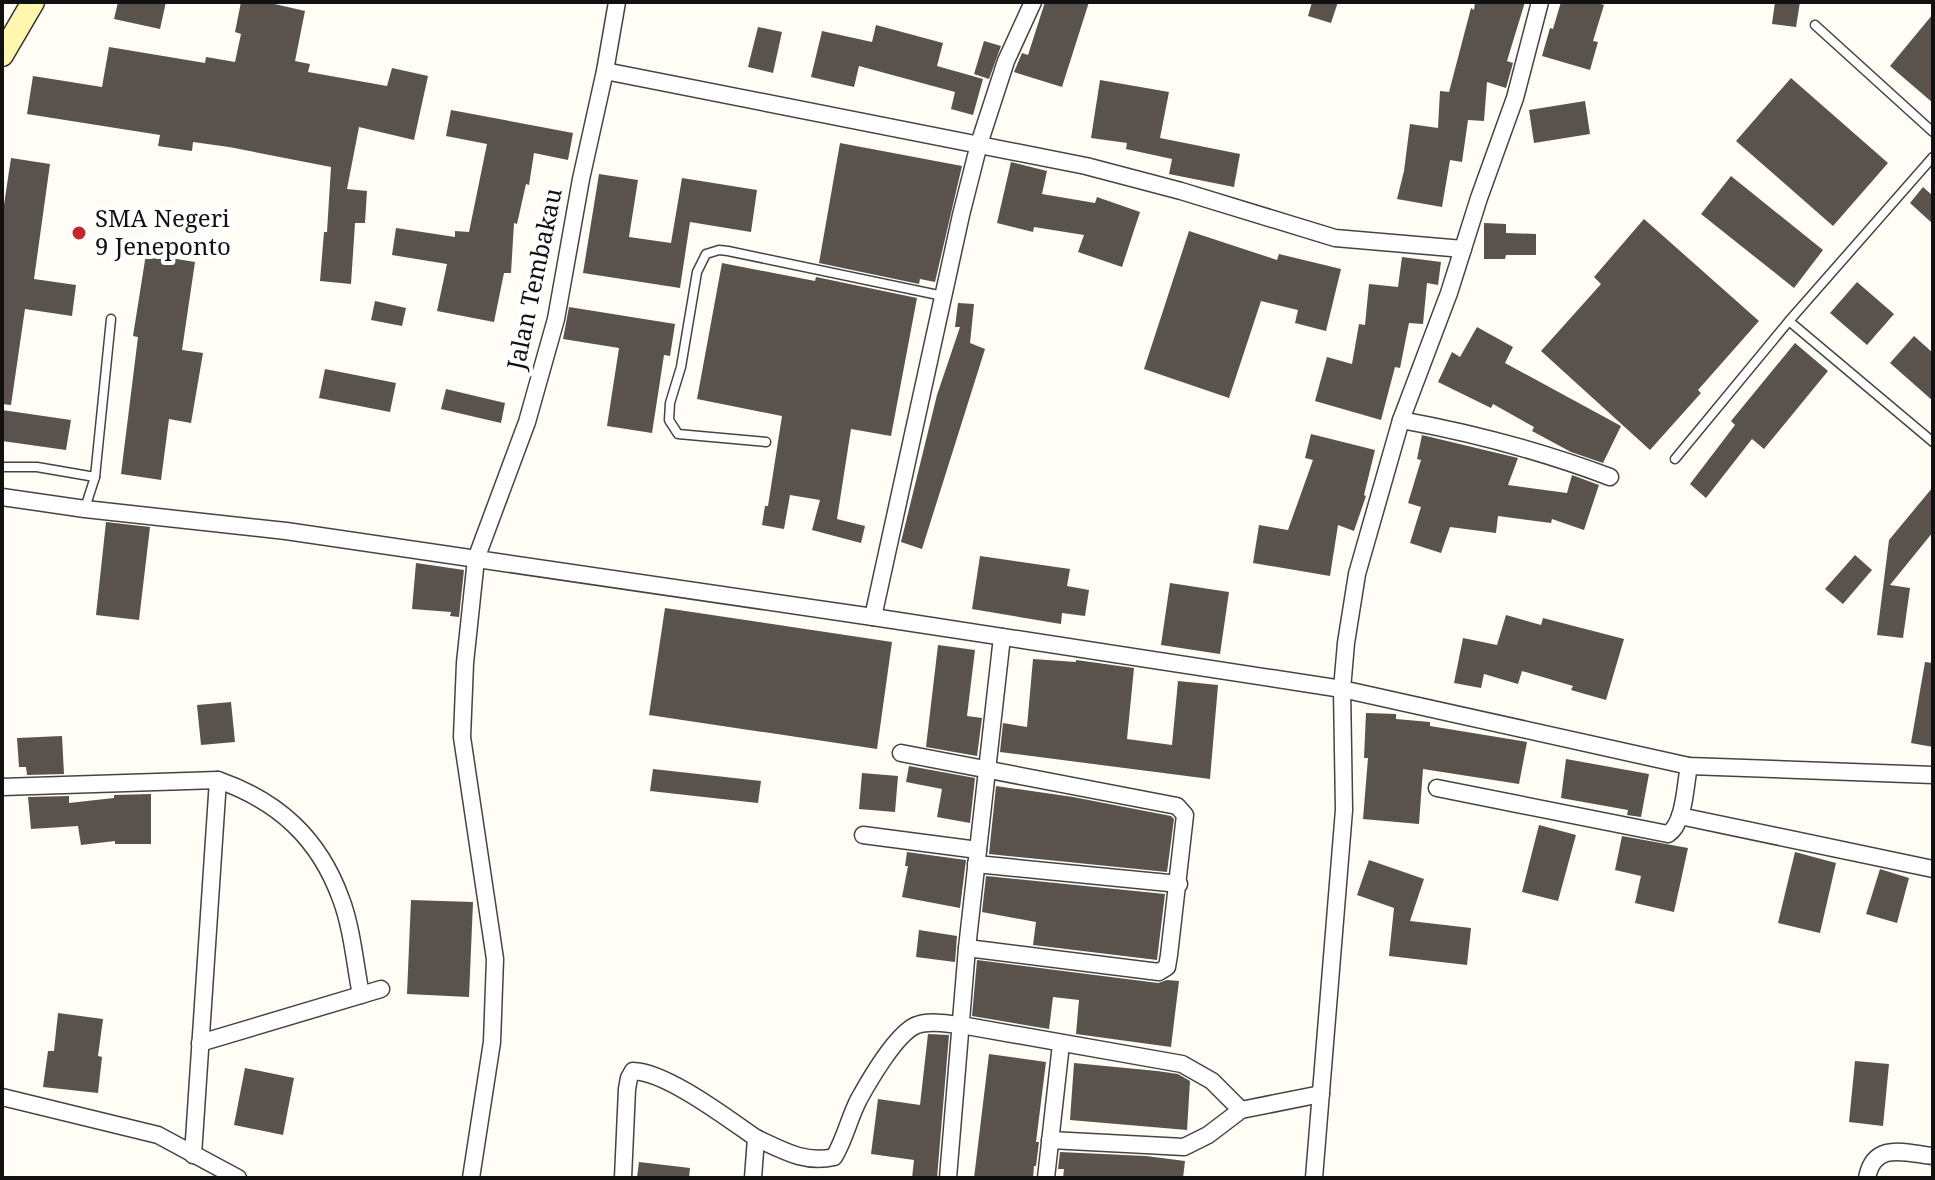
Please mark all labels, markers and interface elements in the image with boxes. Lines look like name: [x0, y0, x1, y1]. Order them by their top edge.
street label: Jalan Tembakau: [498, 185, 569, 373]
place label: SMA Negeri 9 Jeneponto: [95, 201, 231, 262]
marker: SMA Negeri 9 Jeneponto: [70, 224, 88, 242]

